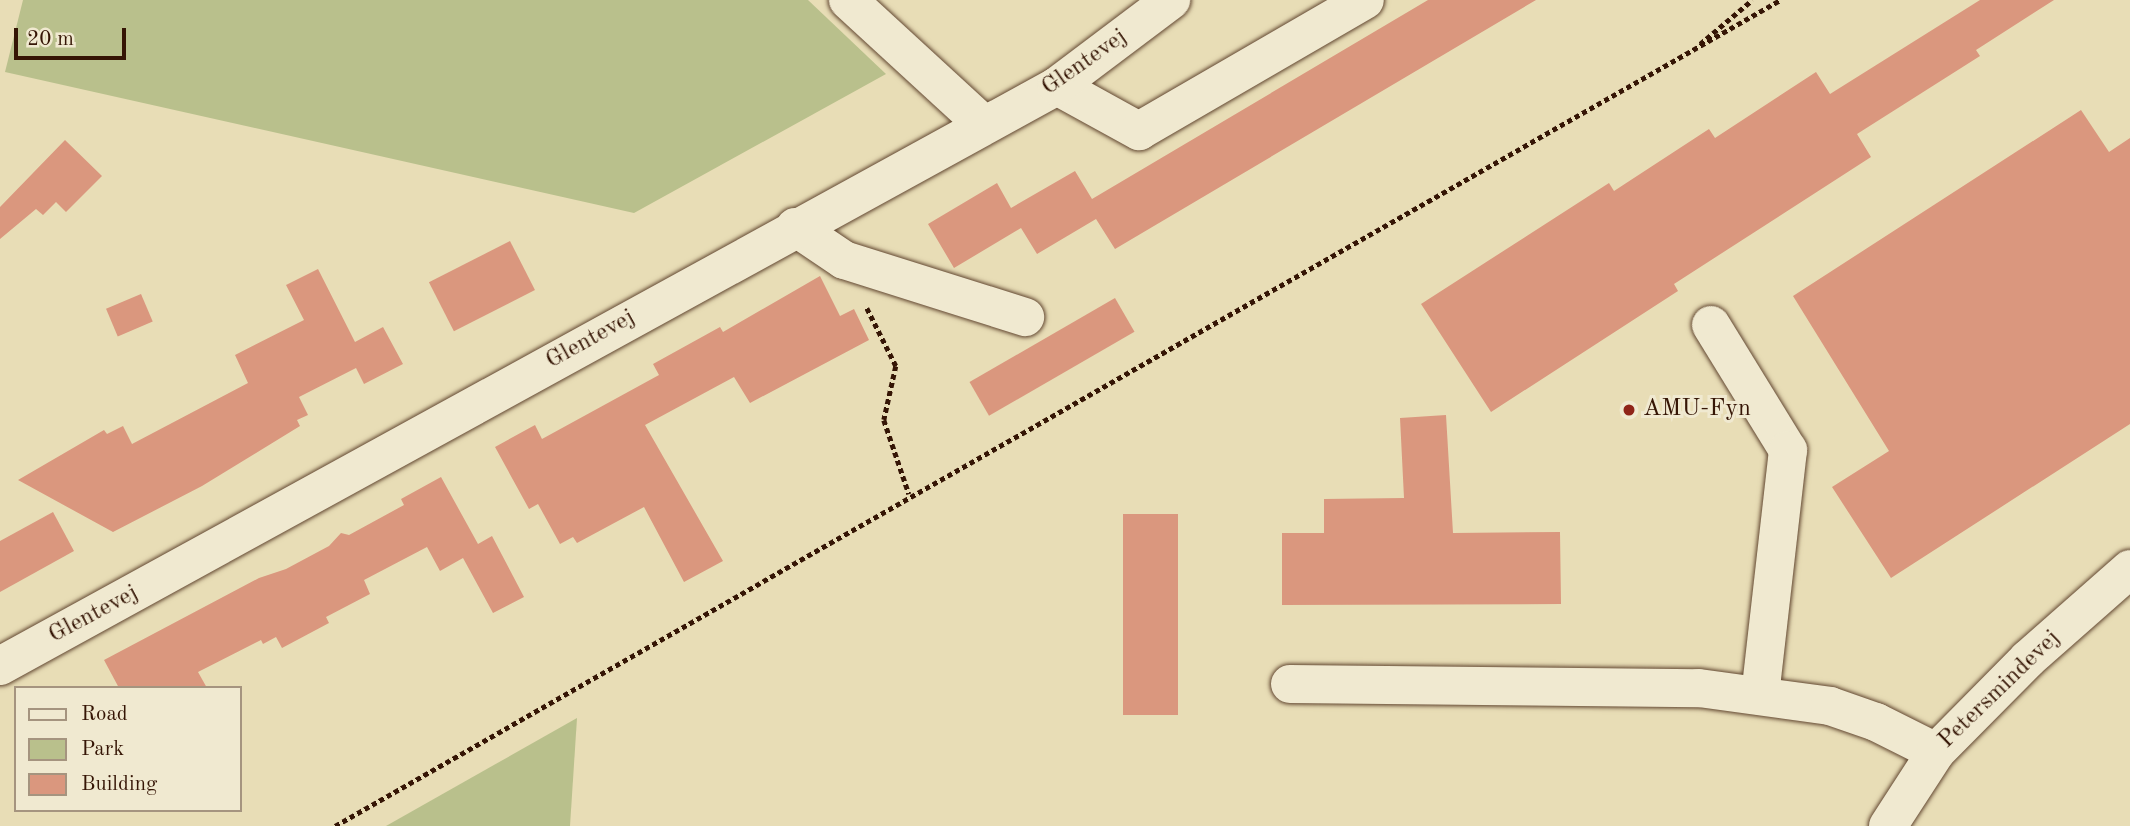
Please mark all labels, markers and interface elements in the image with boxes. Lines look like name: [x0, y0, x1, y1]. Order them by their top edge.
scale bar: [18, 14, 130, 58]
street label: Glentevej: [1037, 23, 1133, 103]
text: 20 m: [27, 29, 74, 50]
street label: Glentevej: [541, 304, 641, 376]
place label: AMU-Fyn: [1643, 396, 1751, 424]
marker: AMU-Fyn: [1621, 402, 1637, 418]
street label: Glentevej: [44, 579, 144, 651]
street label: Petersmindevej: [1933, 625, 2067, 755]
legend: [14, 686, 242, 812]
text: Road: [81, 704, 128, 725]
text: Park: [81, 739, 124, 760]
text: Building: [81, 774, 157, 795]

